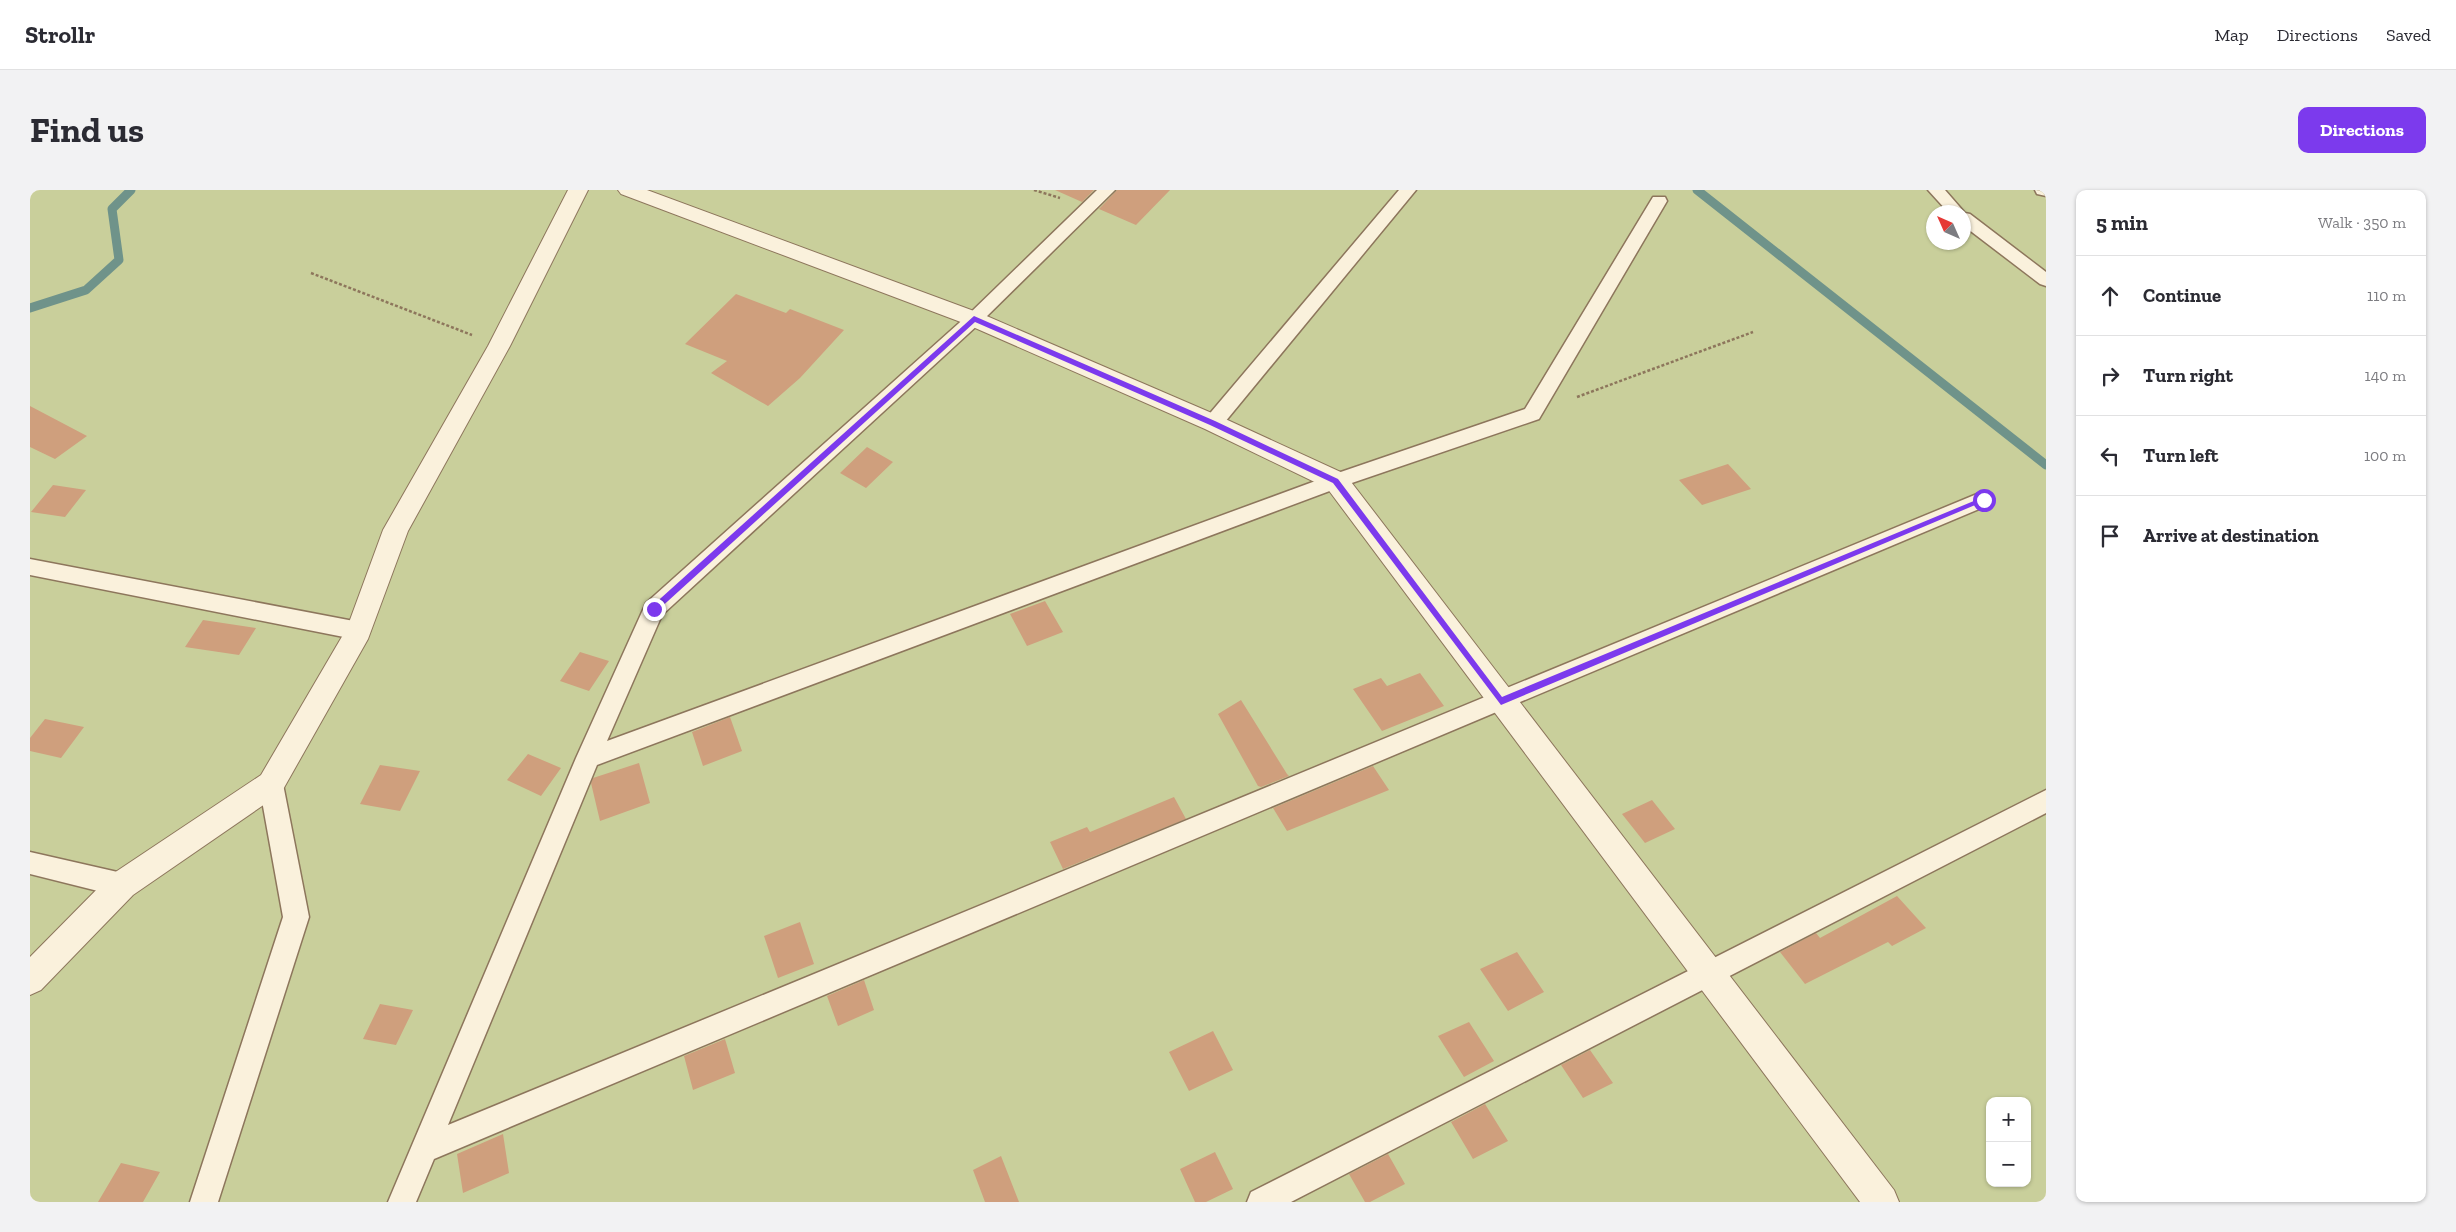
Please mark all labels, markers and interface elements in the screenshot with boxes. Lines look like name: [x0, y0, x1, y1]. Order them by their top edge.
text: Strollr: [25, 20, 95, 49]
text: Map: [2214, 24, 2249, 46]
text: Directions: [2277, 24, 2358, 46]
text: Saved: [2386, 24, 2431, 46]
button: Directions: [2298, 107, 2426, 153]
text: Find us: [30, 109, 144, 151]
north arrow: [1926, 205, 1971, 250]
text: 5 min: [2096, 210, 2148, 235]
text: Walk · 350 m: [2318, 213, 2406, 232]
icon: ahead: [2096, 282, 2124, 310]
text: Continue: [2143, 284, 2221, 307]
text: 110 m: [2367, 286, 2406, 305]
icon: right: [2096, 362, 2124, 390]
text: Turn right: [2143, 364, 2233, 387]
text: 140 m: [2365, 366, 2406, 385]
icon: left: [2096, 442, 2124, 470]
text: Turn left: [2143, 444, 2218, 467]
text: 100 m: [2364, 446, 2406, 465]
route start: [1973, 489, 1996, 512]
icon: arrive: [2096, 522, 2124, 550]
text: Arrive at destination: [2143, 524, 2319, 547]
route end: [643, 598, 666, 621]
map controls: [1986, 1097, 2031, 1187]
button: +: [1986, 1097, 2031, 1142]
button: −: [1986, 1142, 2031, 1187]

